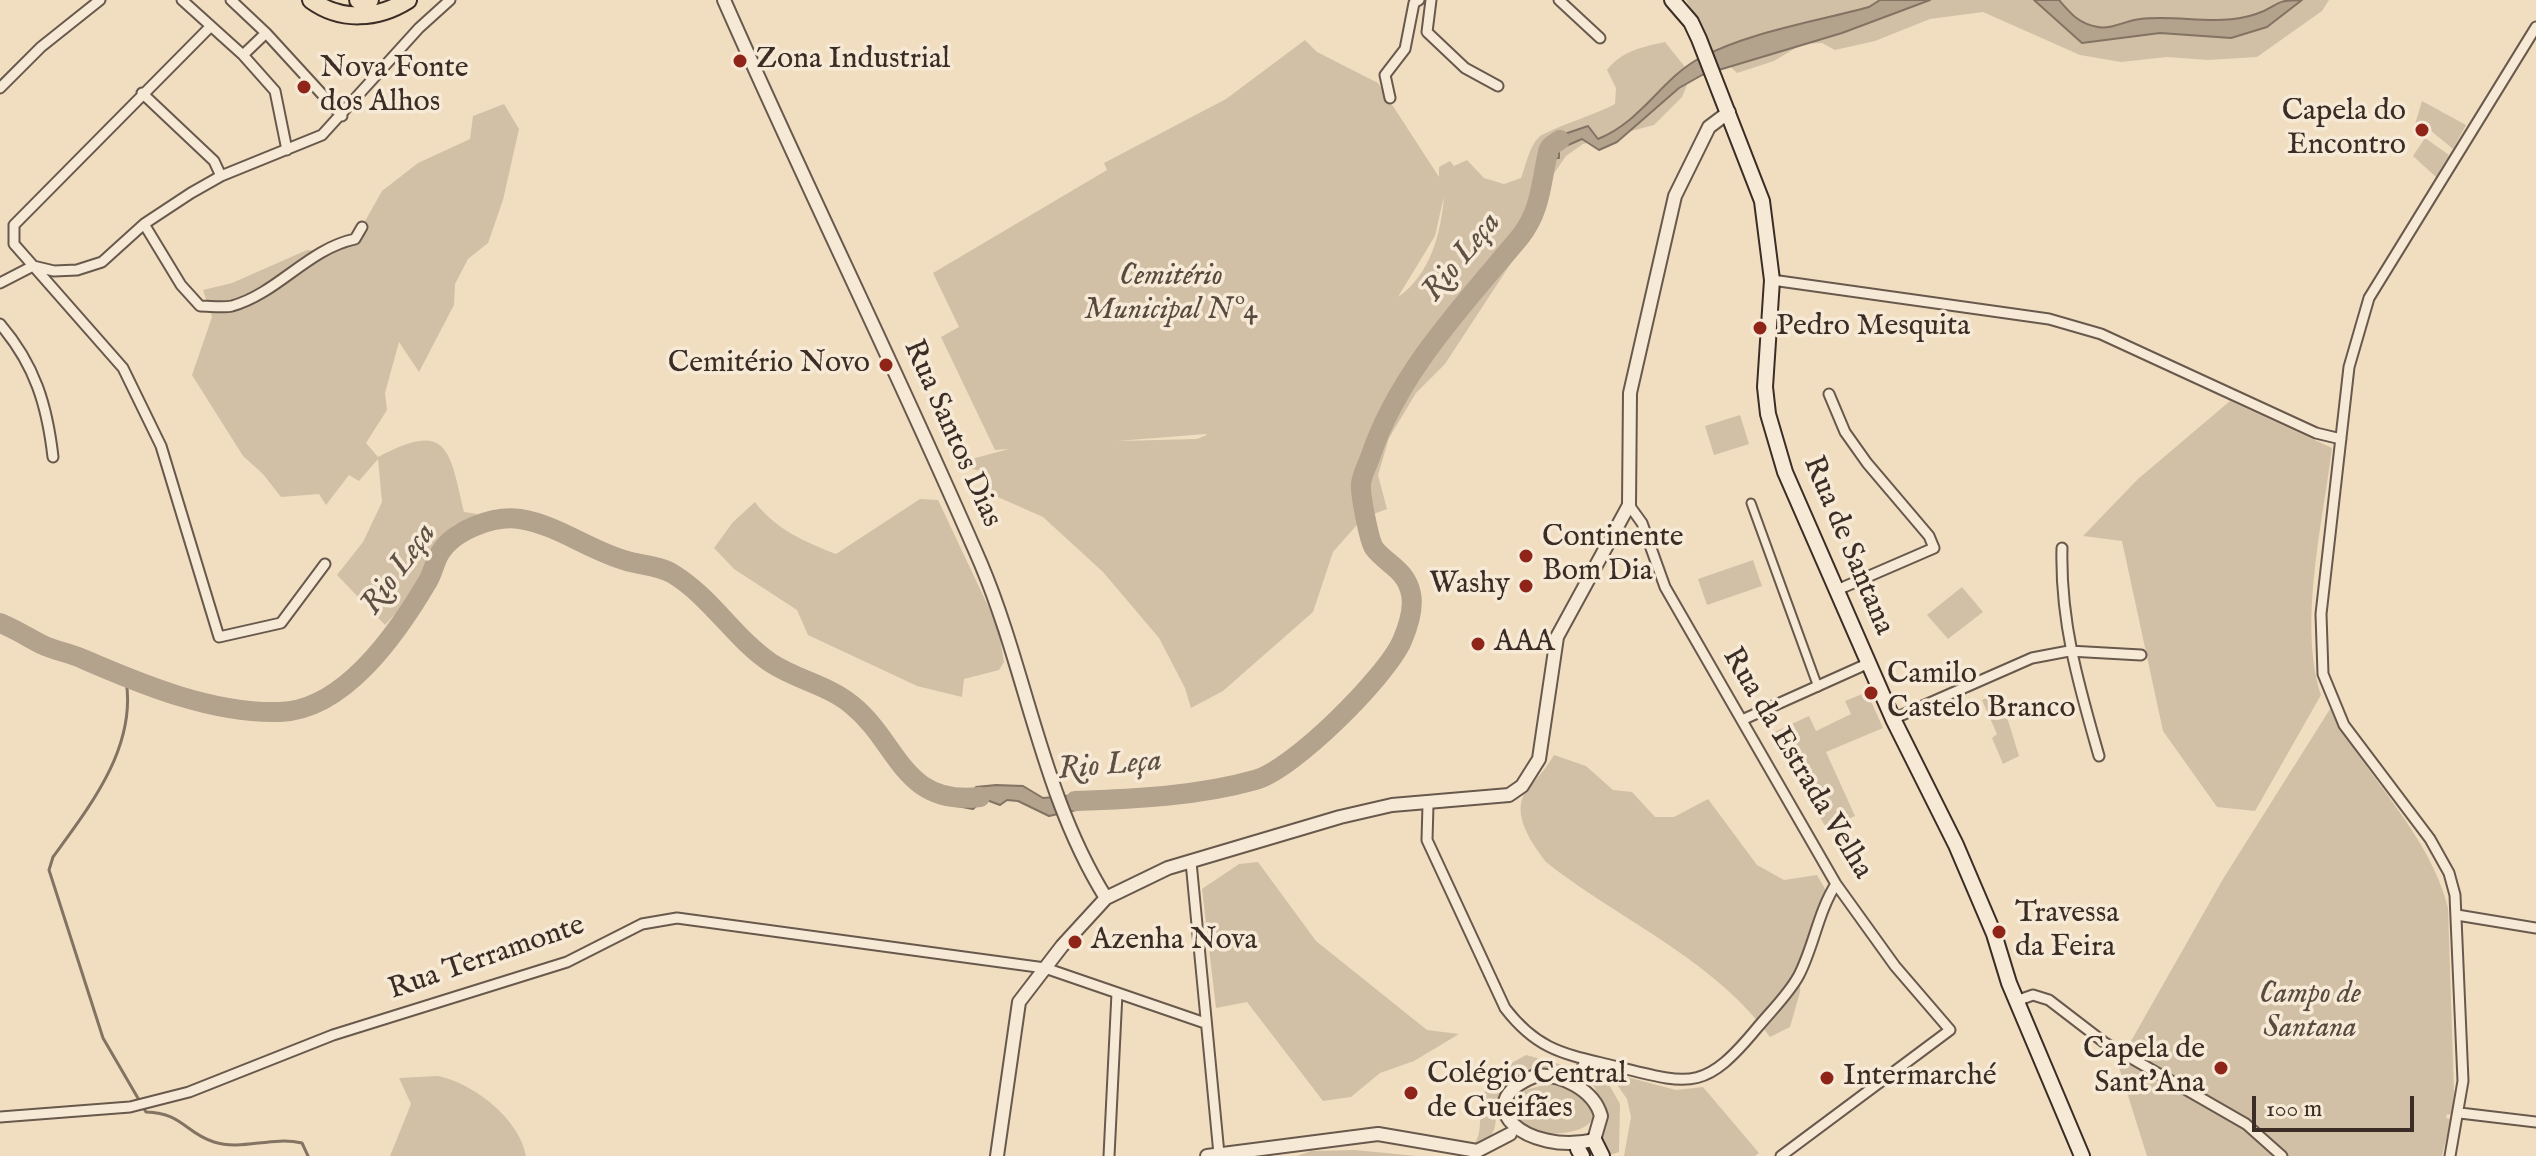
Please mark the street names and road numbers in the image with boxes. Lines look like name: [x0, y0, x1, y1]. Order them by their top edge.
street label: Rua Santos Dias: [894, 335, 1008, 533]
street label: Rua de Santana: [1793, 451, 1901, 641]
street label: Rua da Estrada Velha: [1713, 642, 1879, 886]
street label: Rua Terramonte: [384, 909, 590, 1009]

